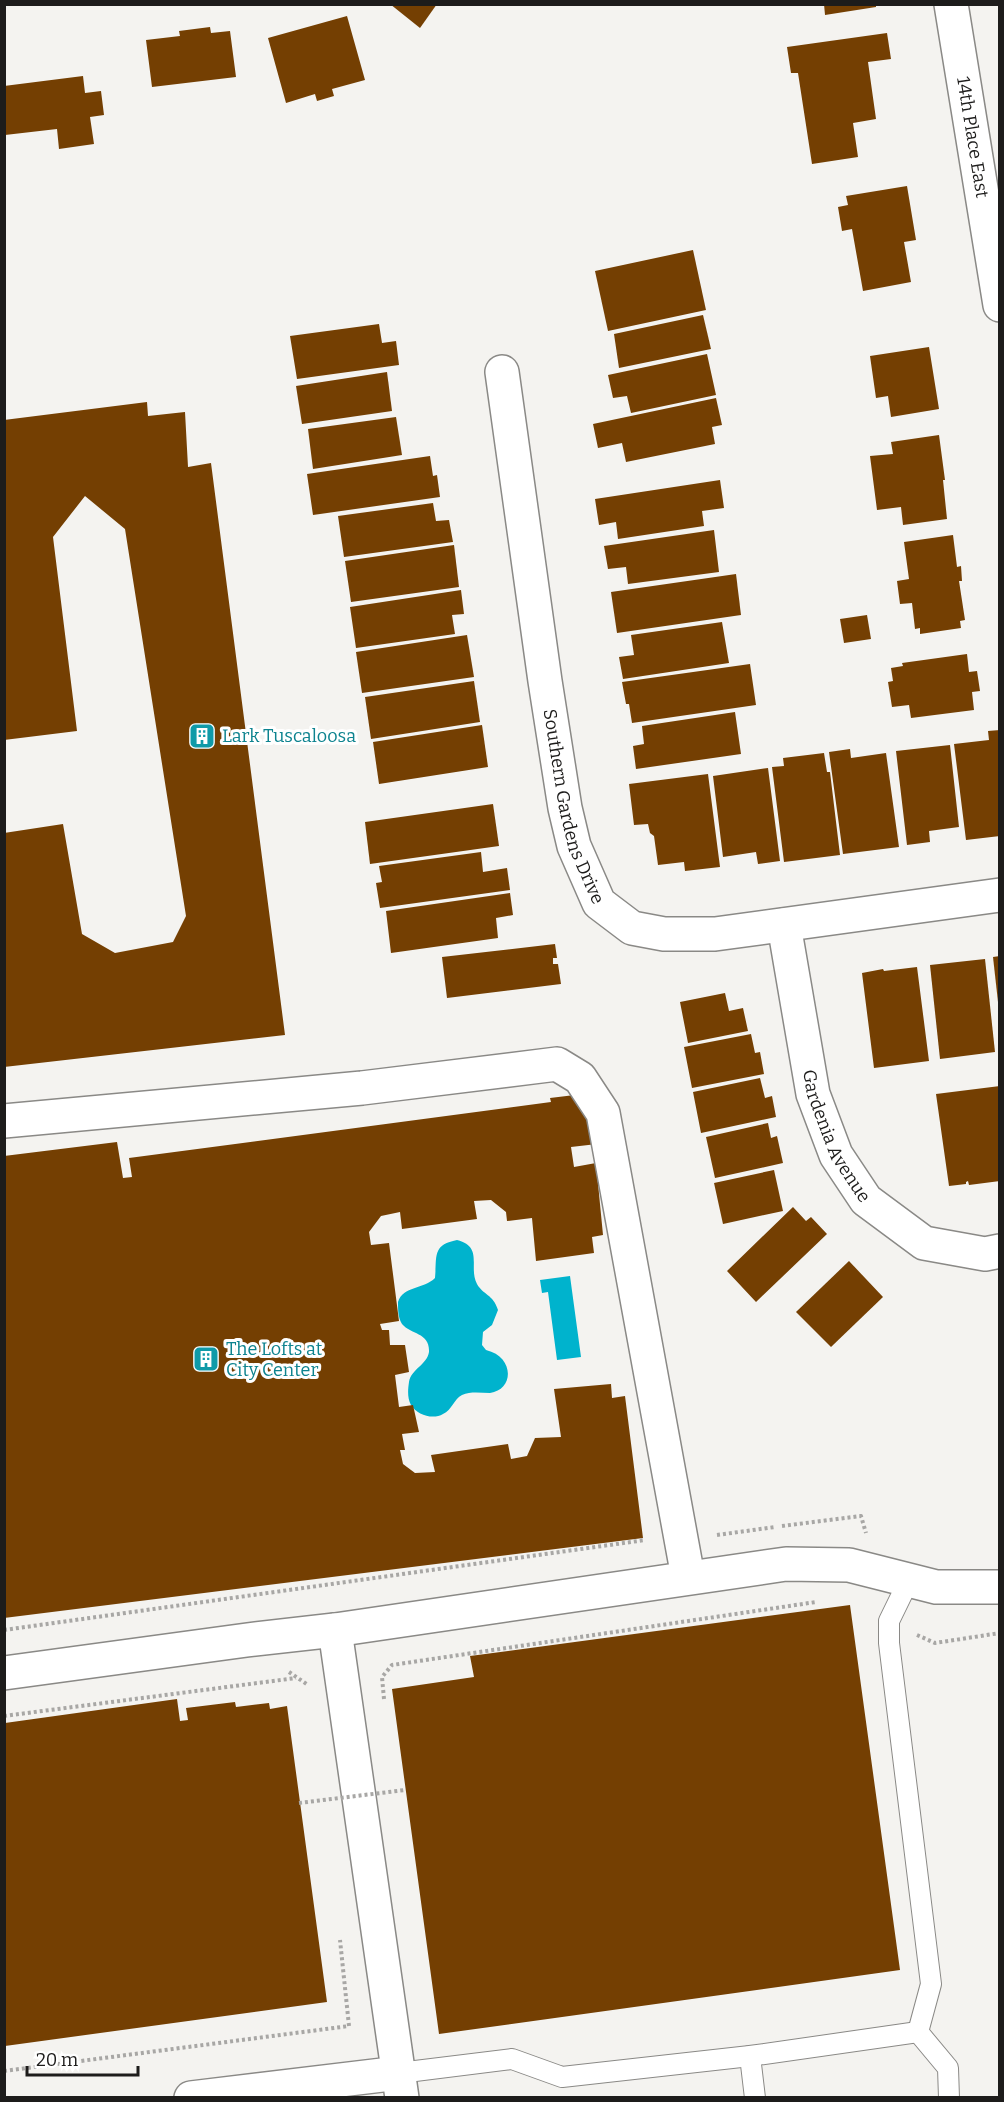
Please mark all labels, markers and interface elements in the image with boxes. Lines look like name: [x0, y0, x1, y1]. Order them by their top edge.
street label: 14th Place East: [952, 75, 993, 200]
street label: Southern Gardens Drive: [539, 707, 609, 907]
building icon: Lark Tuscaloosa: [187, 721, 217, 751]
place label: Lark Tuscaloosa: [222, 725, 356, 747]
street label: Gardenia Avenue: [798, 1068, 875, 1206]
place label: The Lofts at City Center: [226, 1338, 323, 1381]
building icon: The Lofts at City Center: [191, 1344, 221, 1374]
scale bar: [27, 2039, 138, 2077]
text: 20 m: [36, 2049, 78, 2071]

